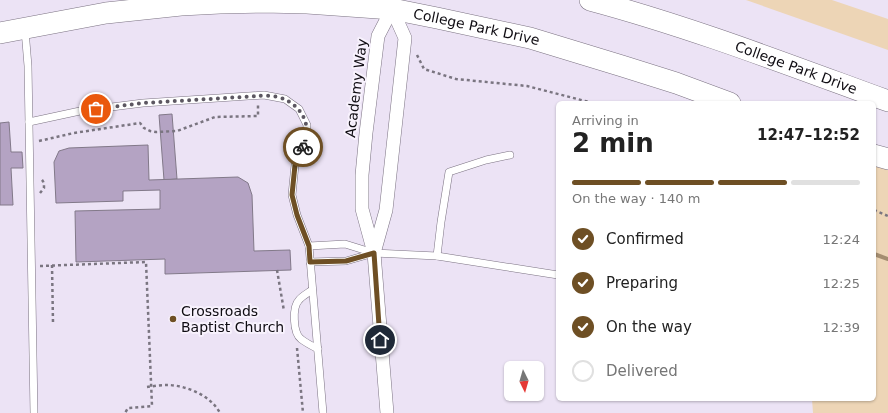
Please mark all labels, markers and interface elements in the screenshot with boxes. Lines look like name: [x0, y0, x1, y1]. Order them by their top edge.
street label: College Park Drive: [412, 5, 542, 49]
street label: Academy Way: [342, 38, 370, 138]
street label: College Park Drive: [733, 38, 859, 97]
pin: [79, 92, 113, 126]
icon: bag: [85, 98, 107, 120]
text: Arriving in: [572, 113, 639, 128]
text: 12:47–12:52: [757, 126, 860, 144]
courier: [283, 127, 323, 167]
text: 2 min: [572, 128, 654, 158]
icon: bike: [292, 136, 314, 158]
text: On the way · 140 m: [572, 191, 700, 206]
icon: check: [572, 228, 594, 250]
text: Confirmed: [606, 230, 684, 248]
text: 12:24: [823, 232, 860, 247]
icon: check: [572, 272, 594, 294]
text: Preparing: [606, 274, 678, 292]
text: 12:25: [823, 276, 860, 291]
place label: Crossroads Baptist Church: [181, 303, 284, 335]
marker: Crossroads Baptist Church: [168, 314, 178, 324]
icon: check: [572, 316, 594, 338]
text: On the way: [606, 318, 692, 336]
text: 12:39: [823, 320, 860, 335]
pin: [363, 323, 397, 357]
icon: home: [369, 329, 391, 351]
north arrow: [504, 361, 544, 401]
map controls: [504, 361, 544, 401]
text: Delivered: [606, 362, 678, 380]

